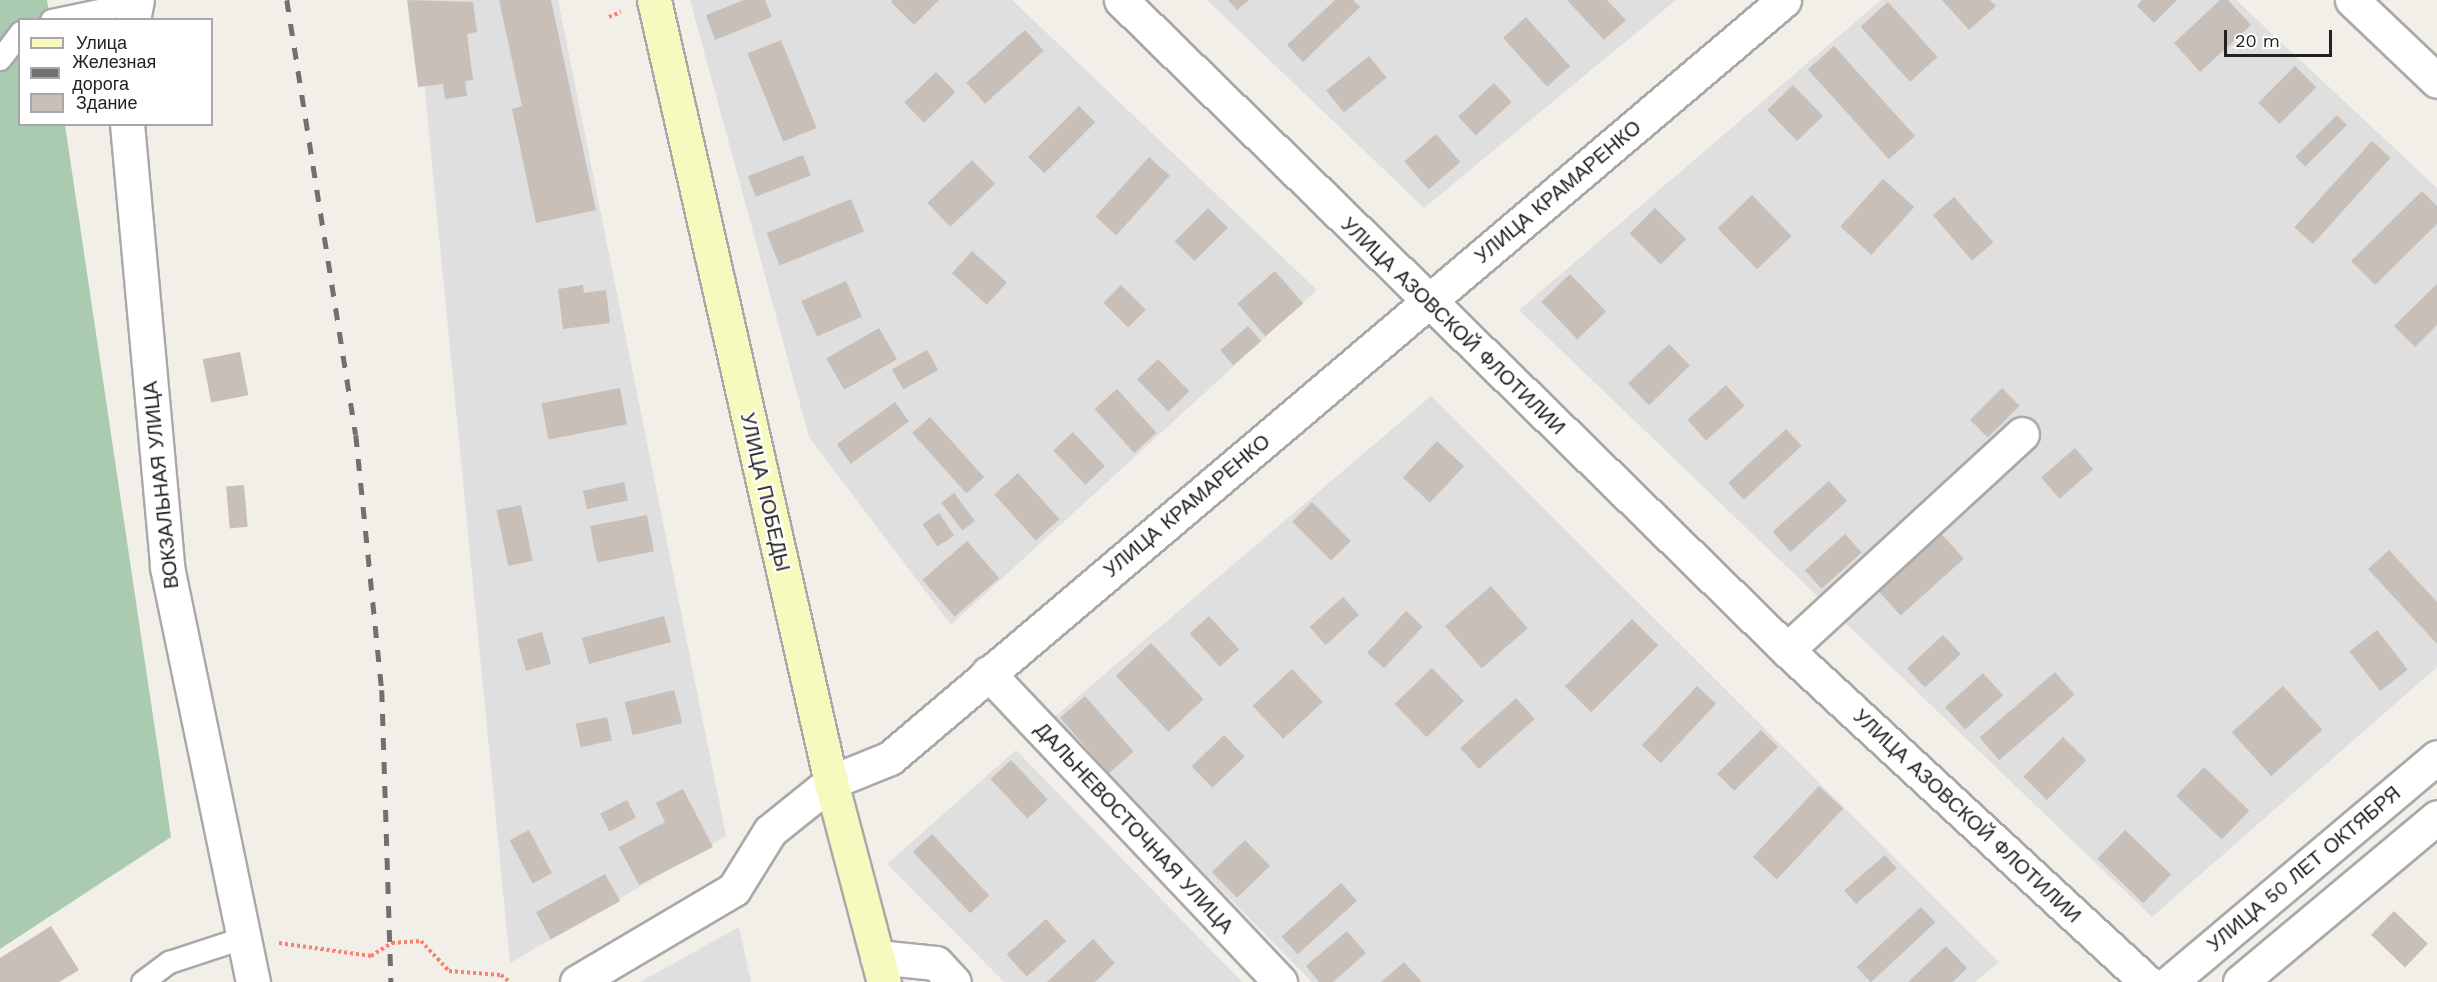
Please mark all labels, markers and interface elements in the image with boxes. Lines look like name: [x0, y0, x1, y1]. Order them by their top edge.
legend: [18, 18, 213, 126]
scale bar: [2227, 18, 2335, 56]
text: 20 m: [2235, 30, 2280, 51]
text: Улица: [76, 32, 127, 53]
text: Железная дорога: [72, 51, 156, 94]
text: Здание: [76, 92, 137, 113]
street label: УЛИЦА КРАМАРЕНКО: [1470, 115, 1646, 269]
street label: УЛИЦА АЗОВСКОЙ ФЛОТИЛИИ: [1336, 212, 1570, 440]
street label: ВОКЗАЛЬНАЯ УЛИЦА: [138, 380, 184, 590]
street label: УЛИЦА ПОБЕДЫ: [735, 410, 795, 574]
street label: УЛИЦА КРАМАРЕНКО: [1099, 429, 1275, 583]
street label: УЛИЦА АЗОВСКОЙ ФЛОТИЛИИ: [1848, 704, 2086, 928]
street label: ДАЛЬНЕВОСТОЧНАЯ УЛИЦА: [1030, 717, 1238, 939]
street label: УЛИЦА 50 ЛЕТ ОКТЯБРЯ: [2203, 781, 2405, 957]

